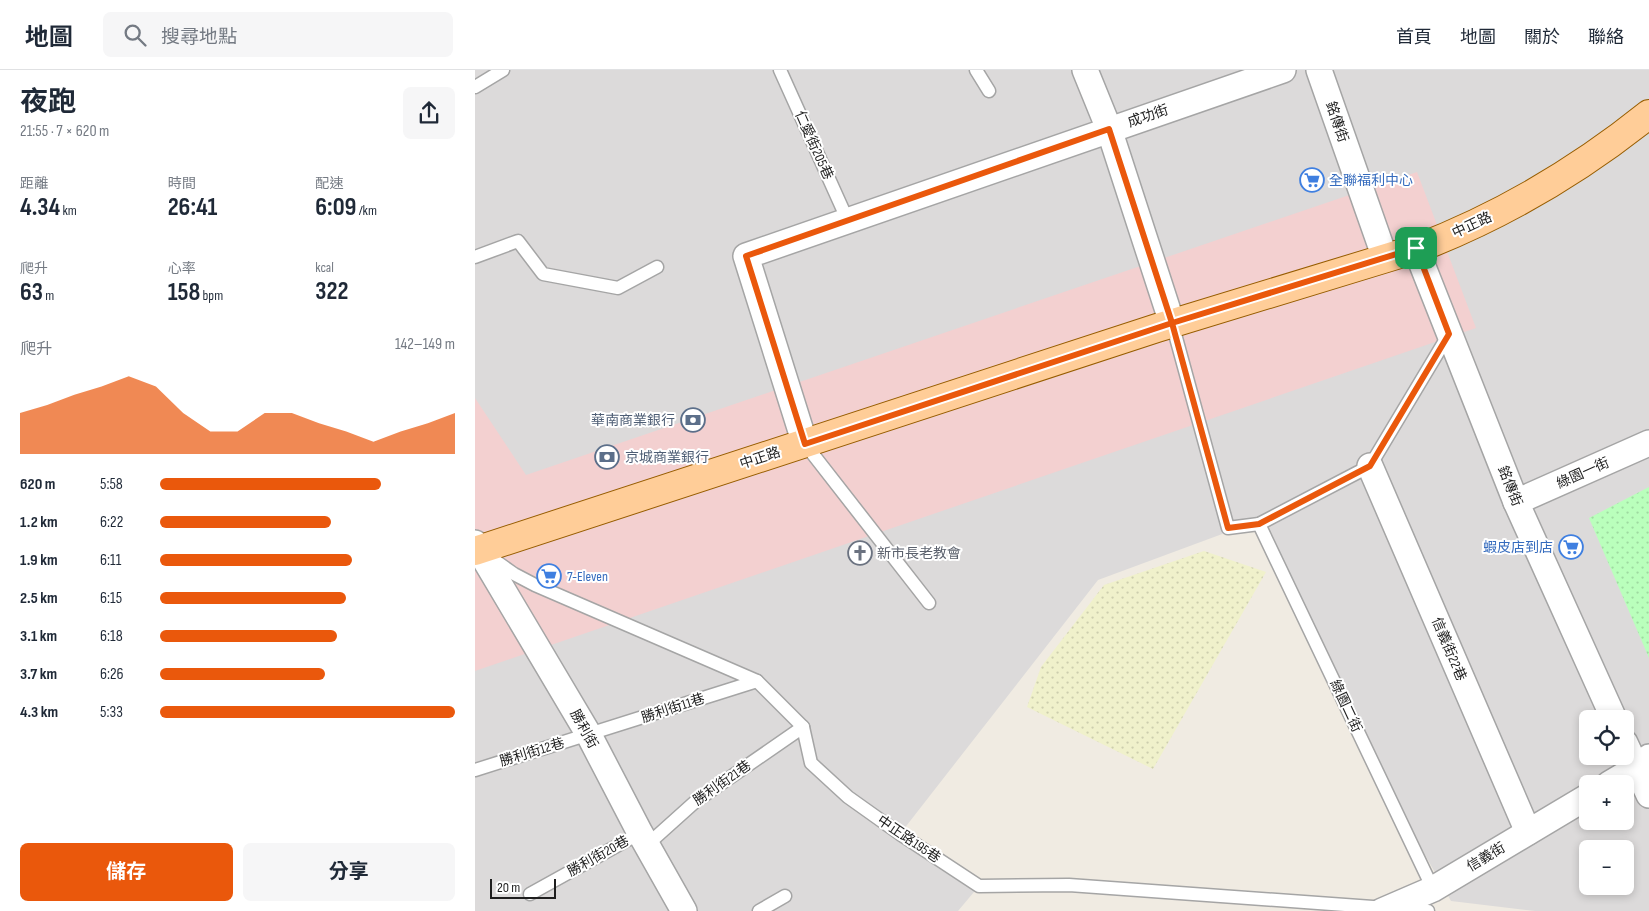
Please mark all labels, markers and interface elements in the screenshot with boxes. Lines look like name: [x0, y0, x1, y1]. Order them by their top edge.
search box: [103, 12, 453, 57]
icon: search: [121, 21, 149, 49]
text: 地圖: [25, 23, 73, 52]
text: 搜尋地點: [161, 26, 237, 49]
text: 首頁: [1396, 27, 1432, 48]
text: 地圖: [1460, 27, 1496, 48]
text: 關於: [1524, 27, 1560, 48]
text: 聯絡: [1588, 27, 1624, 48]
text: 夜跑: [20, 86, 76, 119]
button: share: [403, 87, 455, 139]
street label: 銘傳街: [1322, 99, 1352, 145]
street label: 成功街: [1125, 101, 1171, 131]
street label: 仁愛街205巷: [791, 108, 837, 182]
text: 21:55 · 7 × 620 m: [20, 122, 109, 141]
supermarket icon: 全聯福利中心: [1299, 167, 1325, 193]
place label: 全聯福利中心: [1329, 172, 1413, 189]
text: 距離: [20, 175, 48, 192]
text: 時間: [168, 175, 196, 192]
text: 配速: [315, 175, 343, 192]
text: 4.34: [20, 192, 60, 223]
text: 26:41: [168, 192, 217, 223]
text: 6:09: [315, 192, 356, 223]
text: km: [60, 202, 77, 219]
text: /km: [356, 202, 377, 219]
street label: 中正路: [1449, 208, 1495, 242]
pin: [1395, 227, 1437, 269]
icon: arrive: [1402, 234, 1430, 262]
text: kcal: [315, 259, 334, 276]
text: 爬升: [20, 260, 48, 277]
text: 心率: [168, 260, 196, 277]
text: 322: [315, 276, 348, 307]
text: 63: [20, 277, 43, 308]
text: 158: [168, 277, 200, 308]
text: m: [43, 287, 54, 304]
text: bpm: [200, 287, 223, 304]
text: 142–149 m: [395, 335, 455, 354]
text: 爬升: [20, 340, 52, 359]
bank icon: 華南商業銀行: [680, 407, 706, 433]
place label: 華南商業銀行: [591, 412, 675, 429]
street label: 中正路: [737, 443, 783, 473]
bank icon: 京城商業銀行: [594, 444, 620, 470]
place label: 京城商業銀行: [625, 449, 709, 466]
street label: 綠園一街: [1554, 454, 1612, 492]
street label: 銘傳街: [1494, 463, 1526, 509]
text: 620 m: [20, 475, 55, 494]
text: 5:58: [100, 475, 123, 494]
text: 1.2 km: [20, 513, 58, 532]
text: 6:22: [100, 513, 123, 532]
supermarket icon: 蝦皮店到店: [1558, 534, 1584, 560]
place label: 蝦皮店到店: [1483, 539, 1553, 556]
church icon: 新市長老教會: [847, 540, 873, 566]
place label: 新市長老教會: [877, 545, 961, 562]
text: 1.9 km: [20, 551, 58, 570]
text: 6:11: [100, 551, 121, 570]
supermarket icon: 7-Eleven: [536, 563, 562, 589]
place label: 7-Eleven: [567, 568, 608, 585]
text: 2.5 km: [20, 589, 58, 608]
text: 6:15: [100, 589, 122, 608]
street label: 信義街22巷: [1428, 615, 1470, 683]
text: 3.1 km: [20, 627, 57, 646]
text: 6:18: [100, 627, 123, 646]
text: 3.7 km: [20, 665, 57, 684]
text: 6:26: [100, 665, 124, 684]
street label: 綠園二街: [1326, 677, 1366, 735]
street label: 勝利街11巷: [639, 690, 707, 726]
text: 4.3 km: [20, 703, 58, 722]
text: 5:33: [100, 703, 123, 722]
street label: 勝利街: [566, 707, 602, 751]
map controls: [1579, 710, 1634, 895]
button: locate: [1579, 710, 1634, 765]
street label: 勝利街12巷: [498, 734, 566, 770]
street label: 勝利街21巷: [690, 757, 754, 809]
button: +: [1579, 775, 1634, 830]
street label: 中正路195巷: [874, 812, 944, 866]
street label: 勝利街20巷: [564, 832, 632, 880]
street label: 信義街: [1464, 839, 1508, 875]
button: −: [1579, 840, 1634, 895]
button: 儲存: [20, 843, 233, 901]
button: 分享: [243, 843, 455, 901]
scale bar: [490, 876, 556, 899]
text: 20 m: [497, 879, 520, 896]

